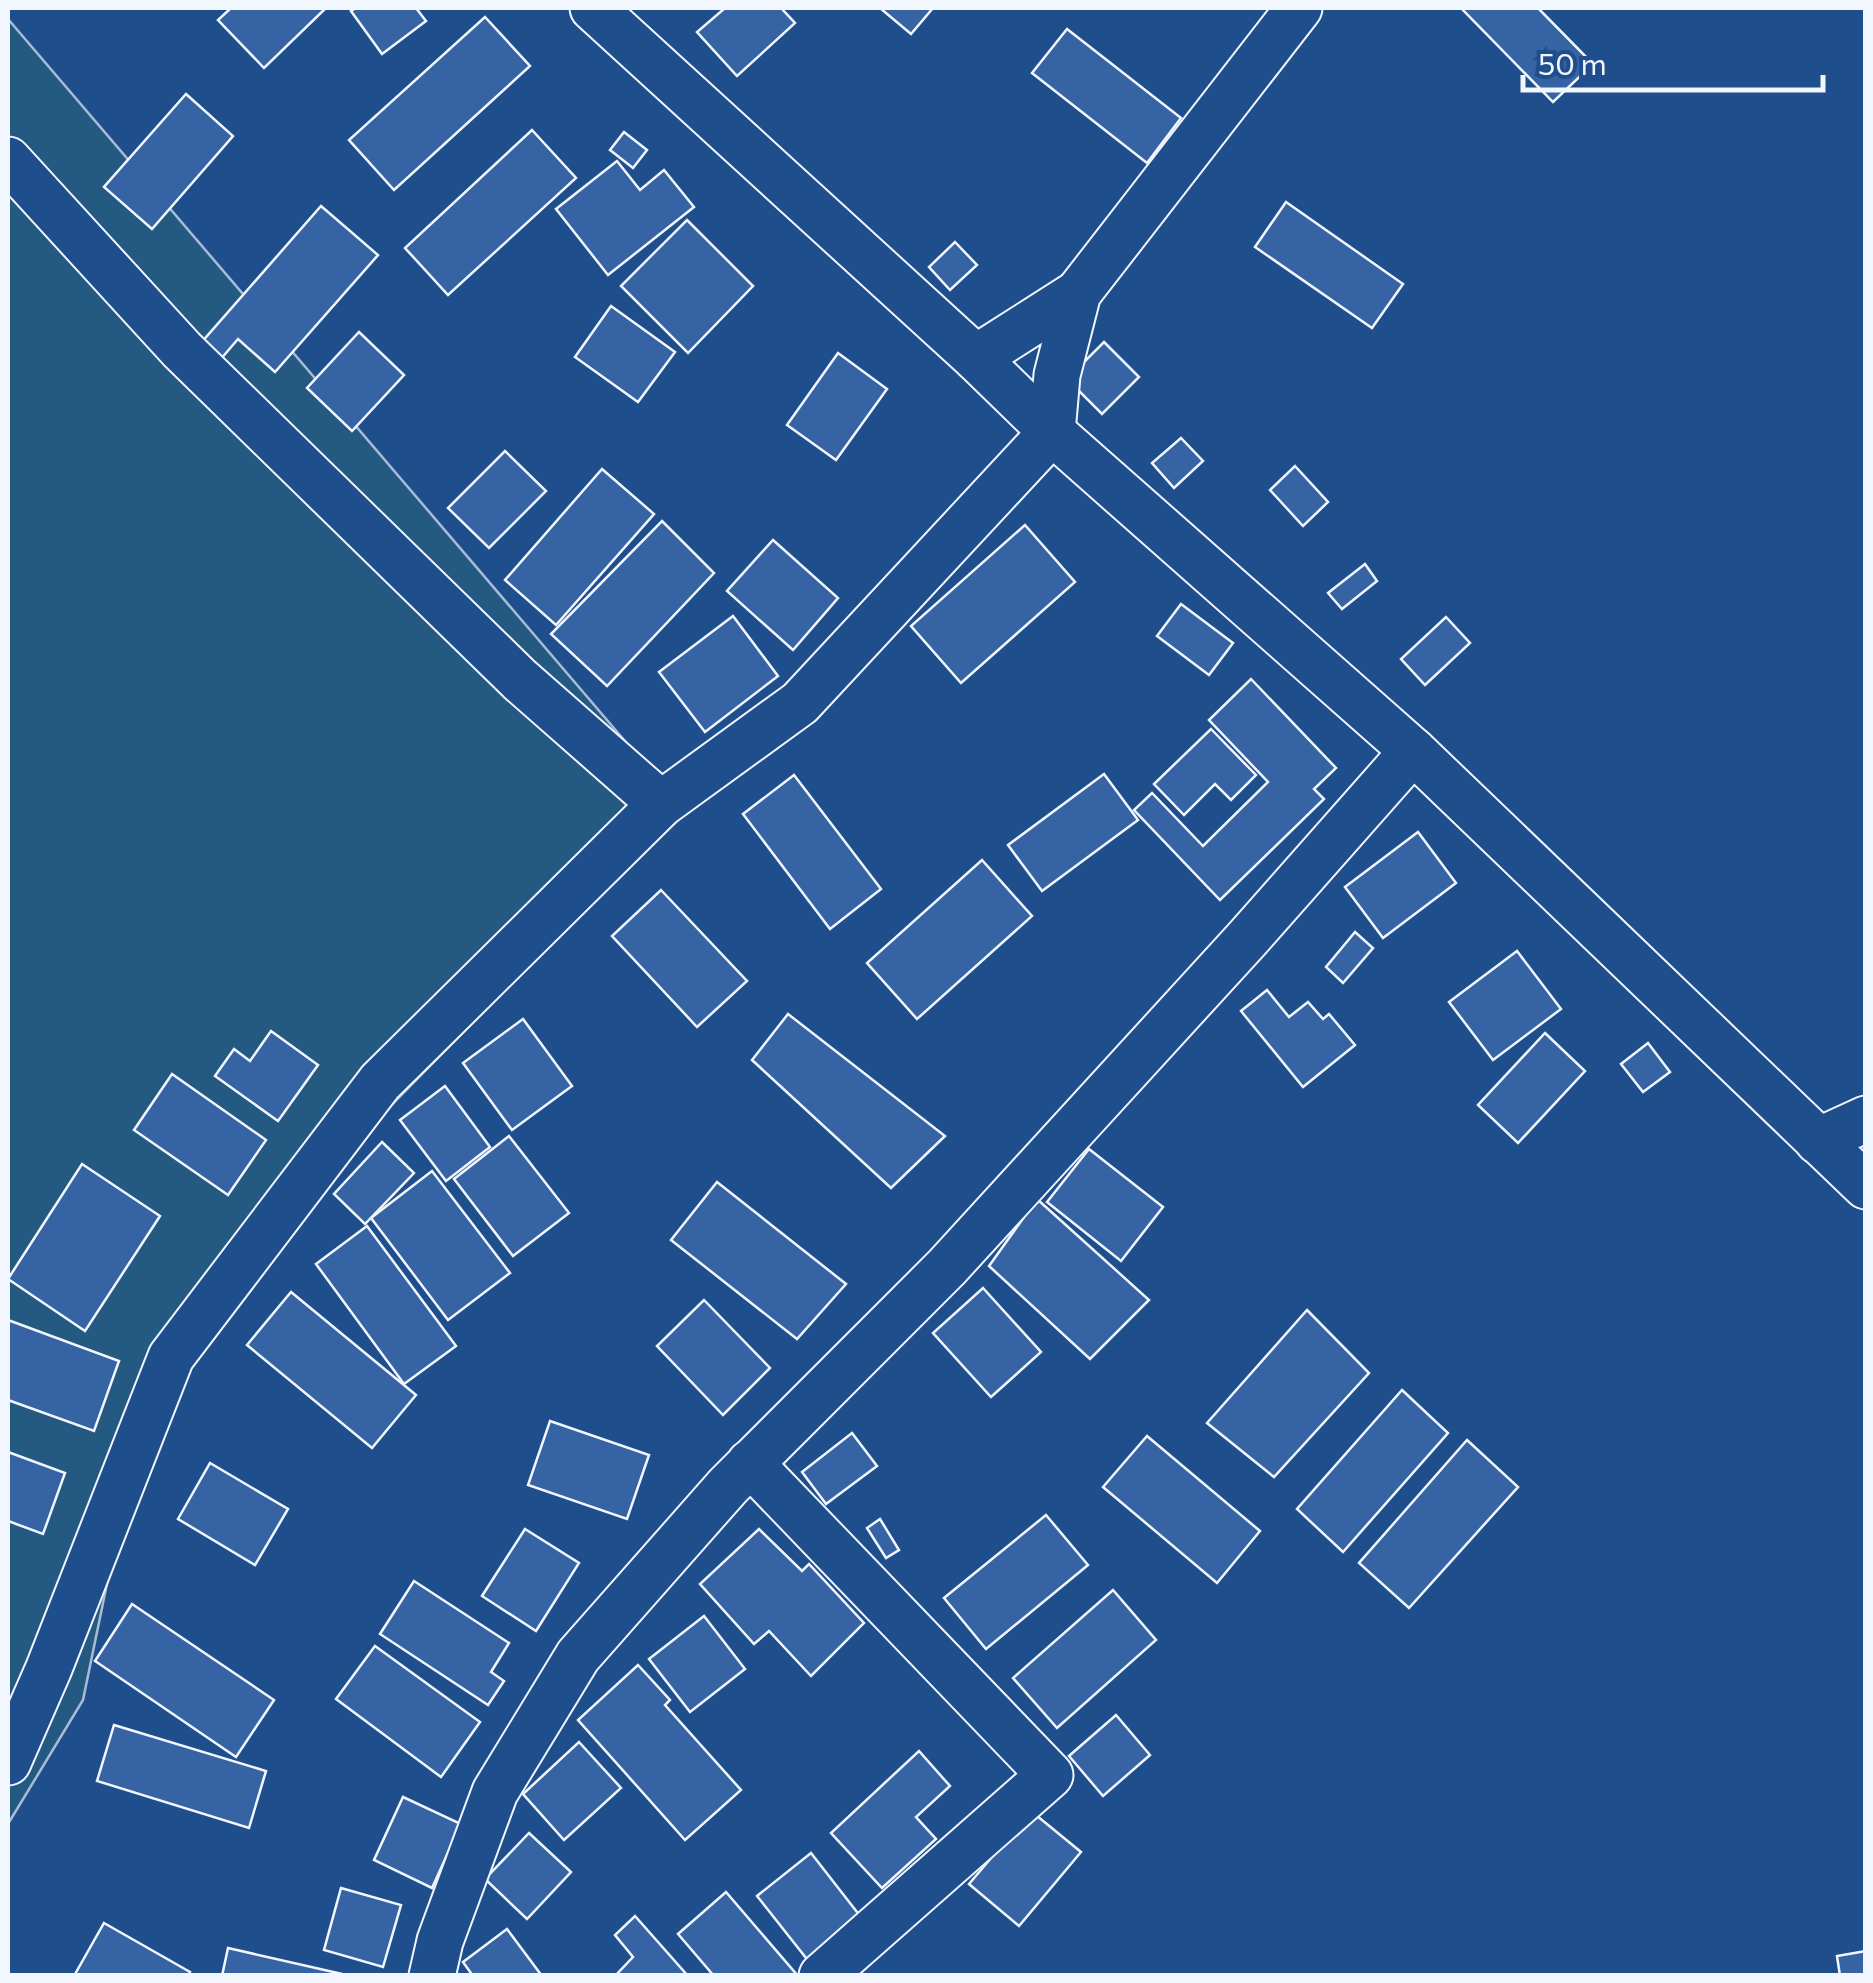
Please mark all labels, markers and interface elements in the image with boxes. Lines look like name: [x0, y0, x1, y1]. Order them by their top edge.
scale bar: [1523, 30, 1823, 92]
text: 50 m: [1538, 44, 1607, 81]

